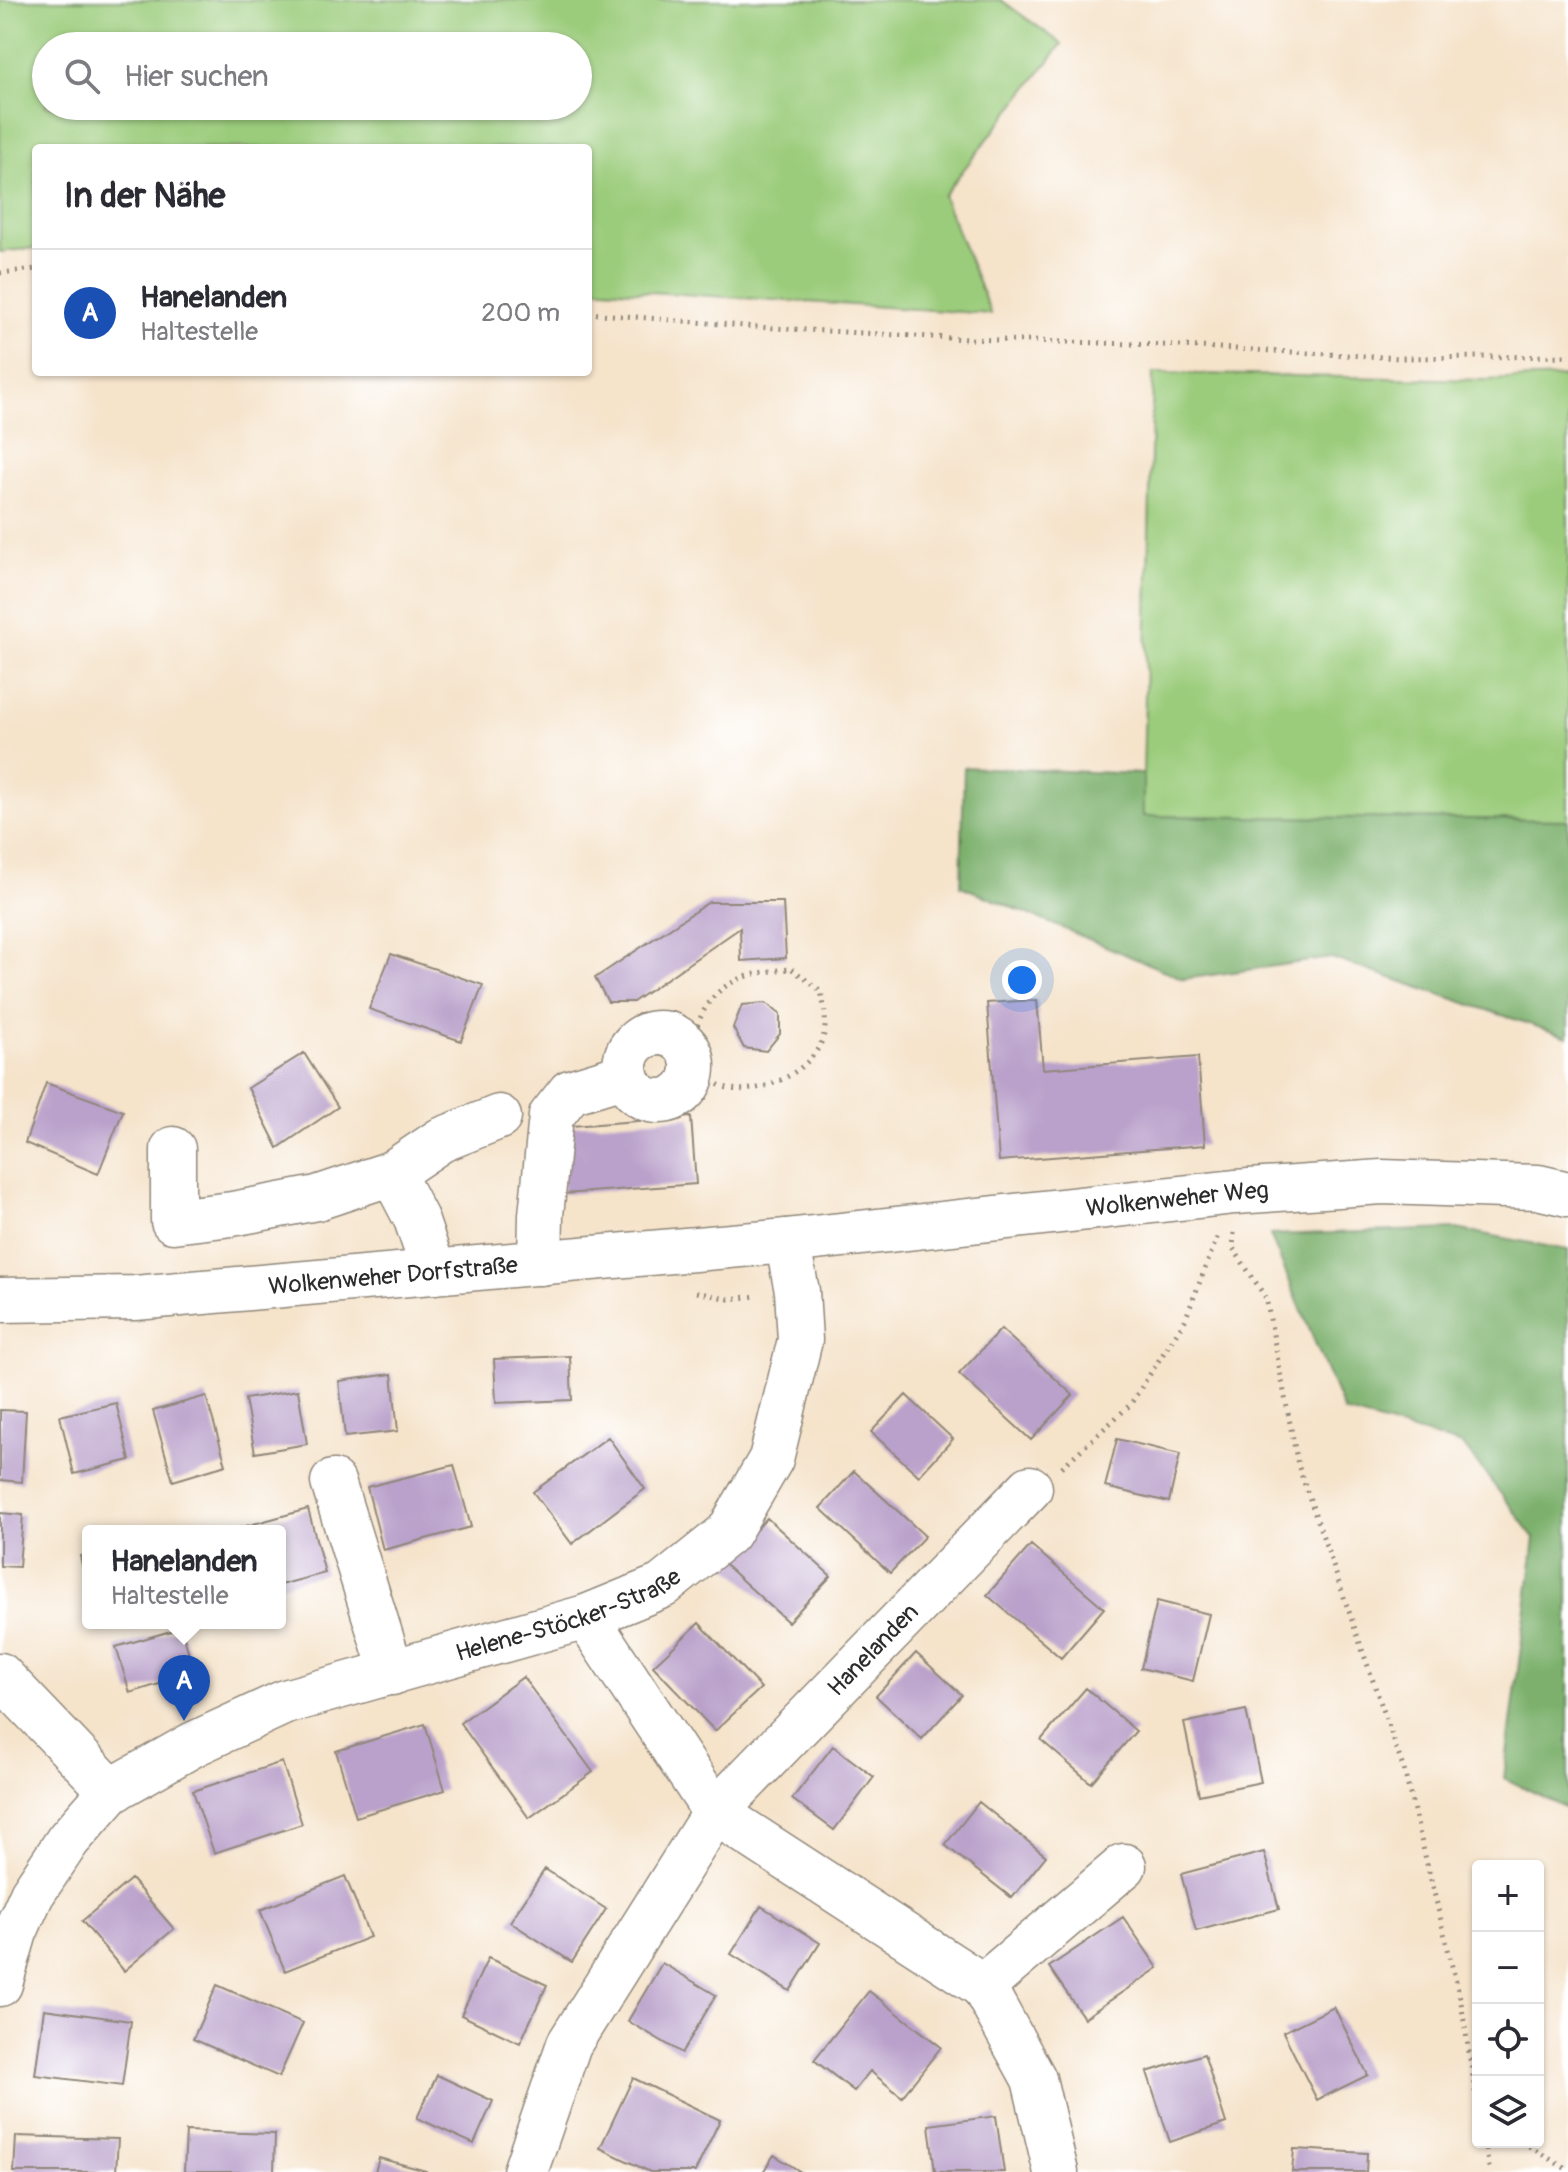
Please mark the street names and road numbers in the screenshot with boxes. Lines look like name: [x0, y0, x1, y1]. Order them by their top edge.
street label: Wolkenweher Weg: [1084, 1175, 1269, 1223]
street label: Wolkenweher Dorfstraße: [267, 1250, 519, 1301]
street label: Helene-Stöcker-Straße: [452, 1562, 687, 1668]
street label: Hanelanden: [821, 1597, 924, 1702]

